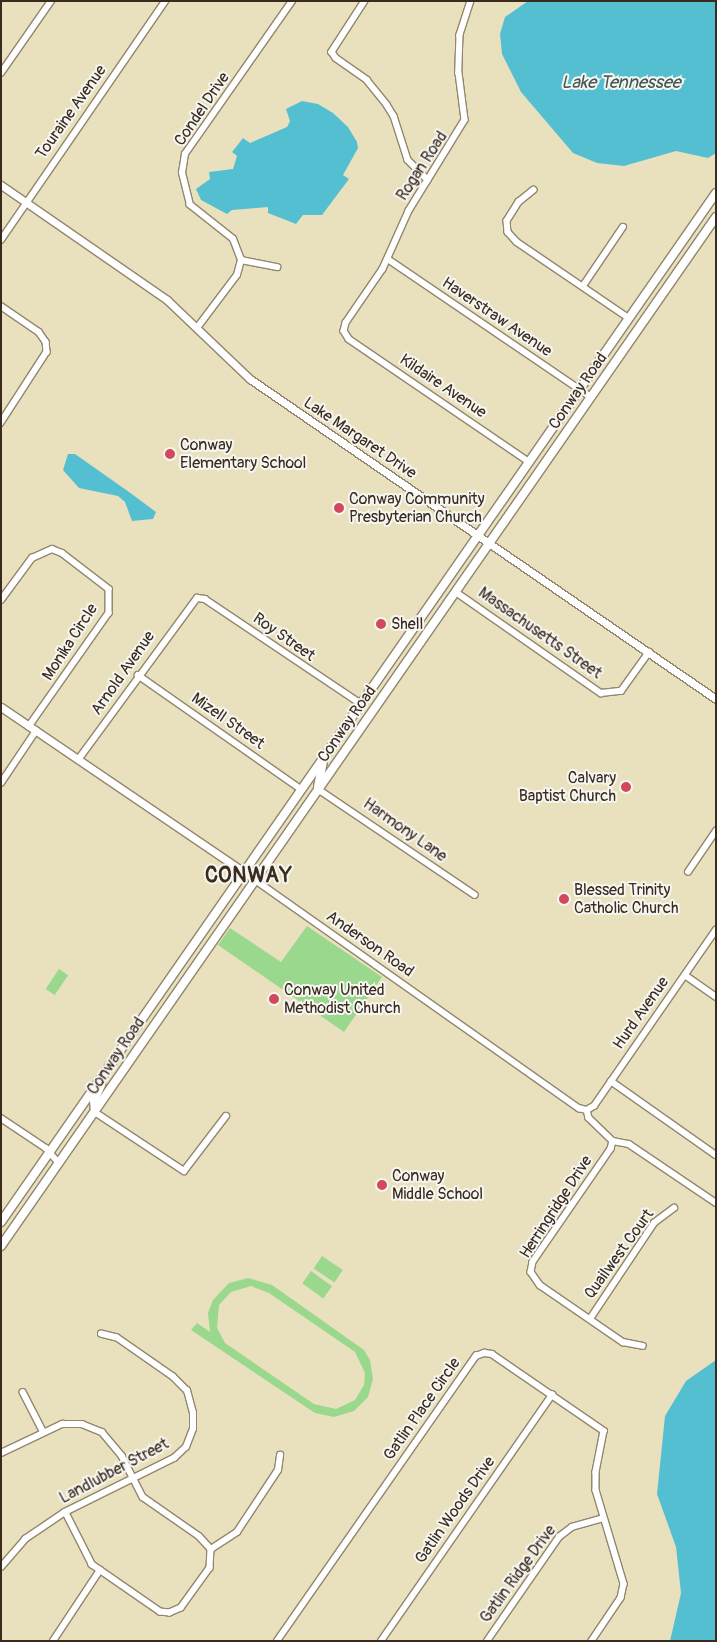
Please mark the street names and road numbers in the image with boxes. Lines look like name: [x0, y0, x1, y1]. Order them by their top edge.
street label: Touraine Avenue: [32, 61, 110, 163]
street label: Condel Drive: [170, 69, 234, 149]
street label: Rogan Road: [393, 128, 451, 204]
street label: Haverstraw Avenue: [438, 273, 556, 361]
street label: Conway Road: [545, 349, 611, 433]
street label: Kildaire Avenue: [396, 350, 490, 422]
street label: Lake Margaret Drive: [300, 393, 420, 483]
street label: Massachusetts Street: [475, 583, 605, 683]
street label: Monika Circle: [38, 600, 102, 684]
street label: Roy Street: [249, 609, 319, 665]
street label: Arnold Avenue: [87, 627, 159, 719]
street label: Conway Road: [314, 682, 380, 766]
street label: Mizell Street: [188, 689, 268, 753]
street label: Harmony Lane: [359, 794, 451, 866]
street label: Anderson Road: [323, 907, 417, 981]
street label: Hurd Avenue: [609, 973, 673, 1053]
street label: Conway Road: [83, 1014, 149, 1098]
street label: Herringridge Drive: [516, 1152, 596, 1262]
street label: Quailwest Court: [580, 1205, 658, 1303]
street label: Gatlin Place Circle: [379, 1354, 465, 1464]
street label: Landlubber Street: [56, 1434, 172, 1508]
street label: Gatlin Woods Drive: [411, 1453, 499, 1567]
street label: Gatlin Ridge Drive: [476, 1521, 560, 1627]

